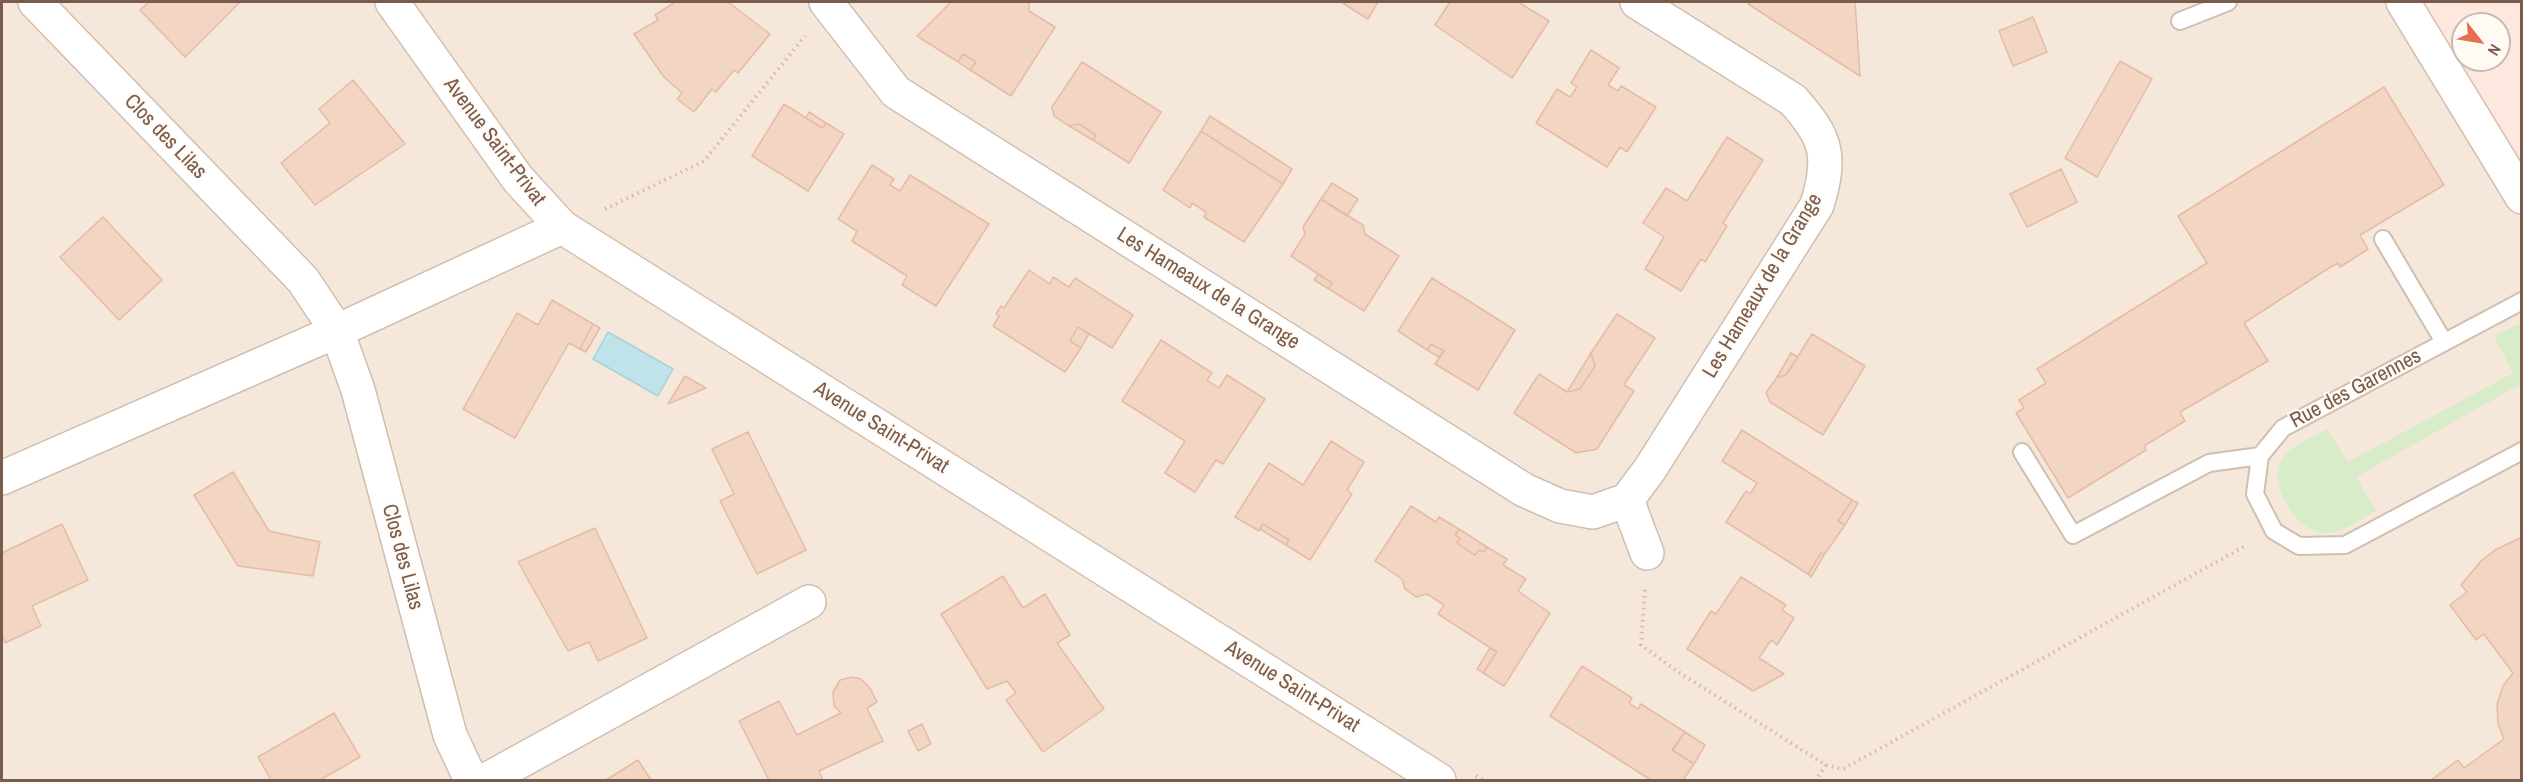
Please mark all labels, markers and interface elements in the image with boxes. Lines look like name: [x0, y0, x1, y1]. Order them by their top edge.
north arrow: [2451, 12, 2511, 72]
text: N: [2483, 41, 2507, 60]
street label: Avenue Saint-Privat: [438, 73, 550, 211]
street label: Clos des Lilas: [118, 89, 212, 185]
street label: Les Hameaux de la Grange: [1698, 189, 1828, 383]
street label: Les Hameaux de la Grange: [1112, 223, 1304, 355]
street label: Rue des Garennes: [2286, 344, 2426, 434]
street label: Avenue Saint-Privat: [809, 377, 953, 479]
street label: Clos des Lilas: [376, 502, 428, 612]
street label: Avenue Saint-Privat: [1220, 636, 1364, 738]

